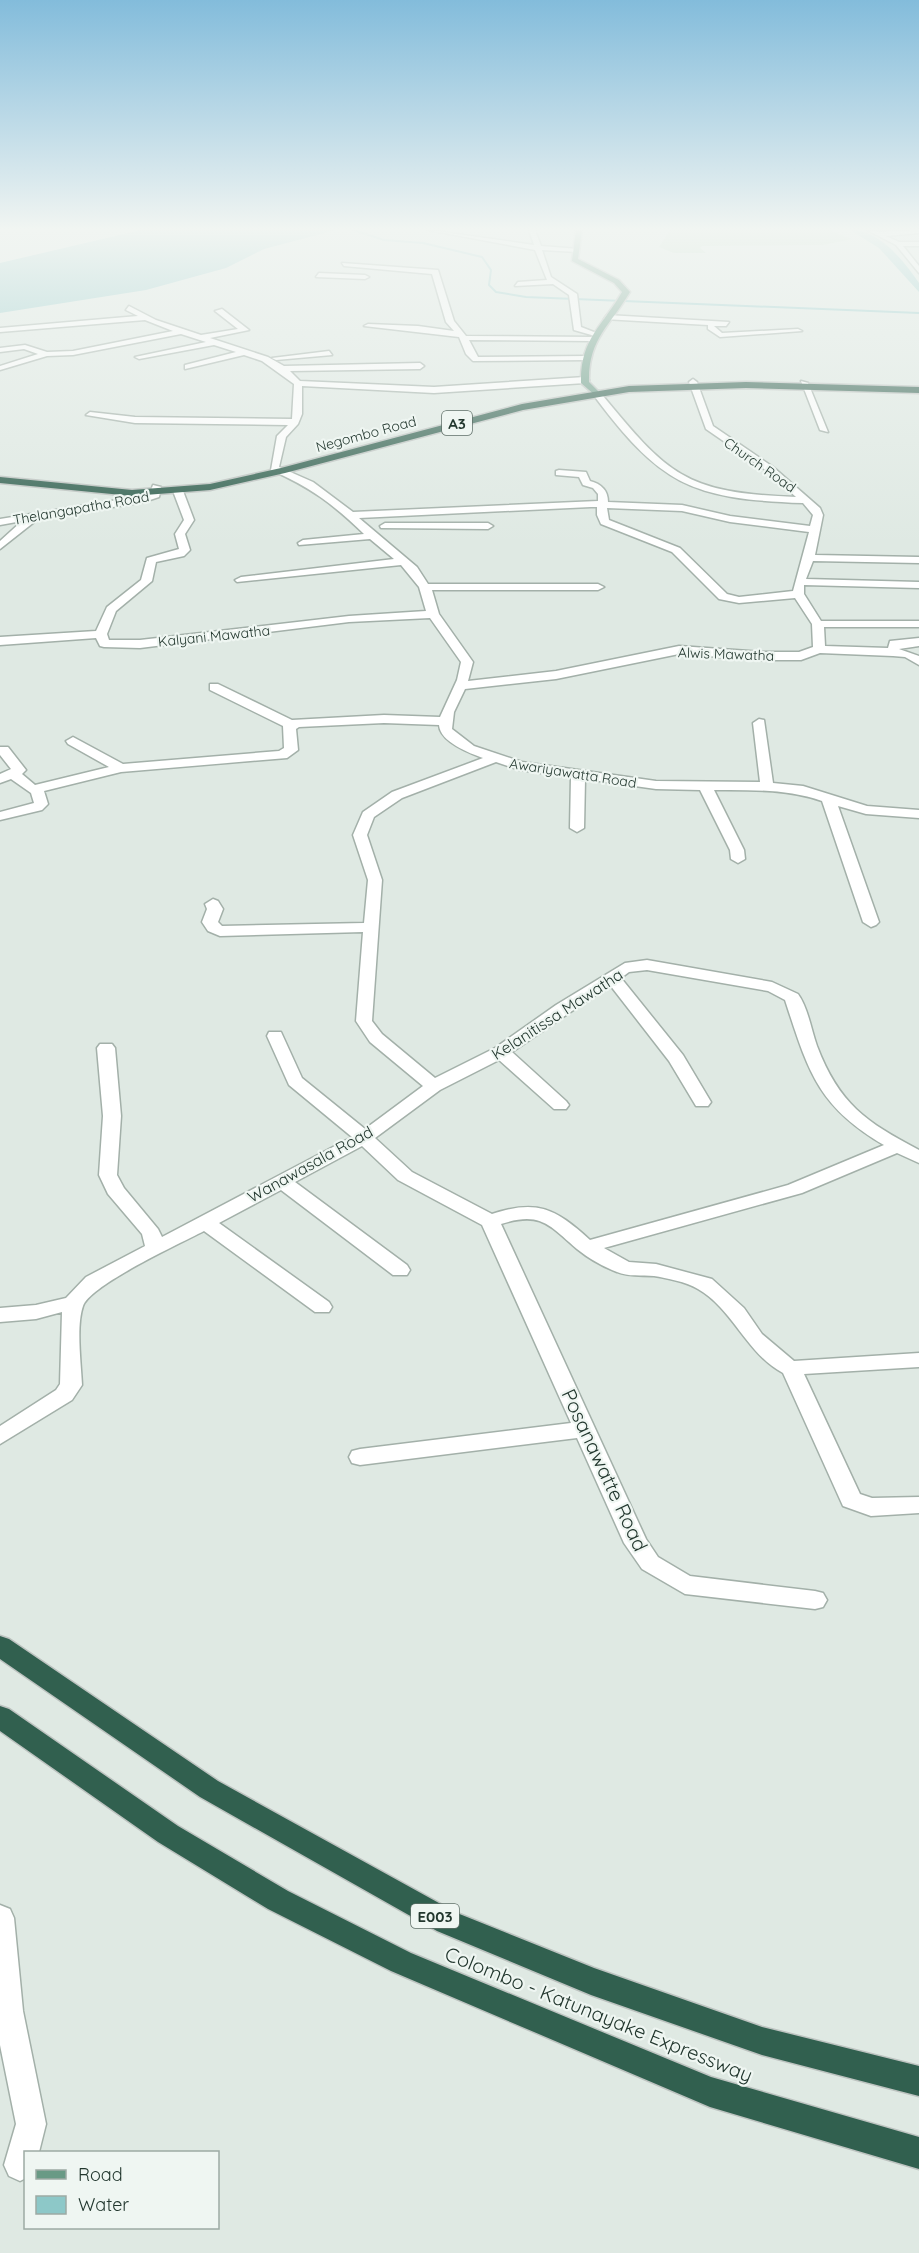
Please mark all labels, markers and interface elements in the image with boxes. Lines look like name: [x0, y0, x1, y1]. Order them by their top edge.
road number: A3: [442, 411, 472, 435]
street label: Negombo Road: [314, 412, 418, 456]
street label: Church Road: [720, 434, 800, 496]
street label: Thelangapatha Road: [11, 487, 151, 529]
street label: Kalyani Mawatha: [157, 621, 271, 651]
street label: Alwis Mawatha: [678, 643, 774, 665]
street label: Awariyawatta Road: [508, 754, 638, 792]
street label: Kelanitissa Mawatha: [488, 964, 626, 1064]
street label: Wanawasala Road: [244, 1121, 376, 1207]
street label: Posanawatte Road: [556, 1385, 654, 1555]
road number: E003: [411, 1904, 459, 1928]
street label: Colombo - Katunayake Expressway: [441, 1941, 757, 2087]
legend: [24, 2151, 219, 2229]
text: Road: [78, 2163, 123, 2186]
text: Water: [78, 2193, 129, 2216]

